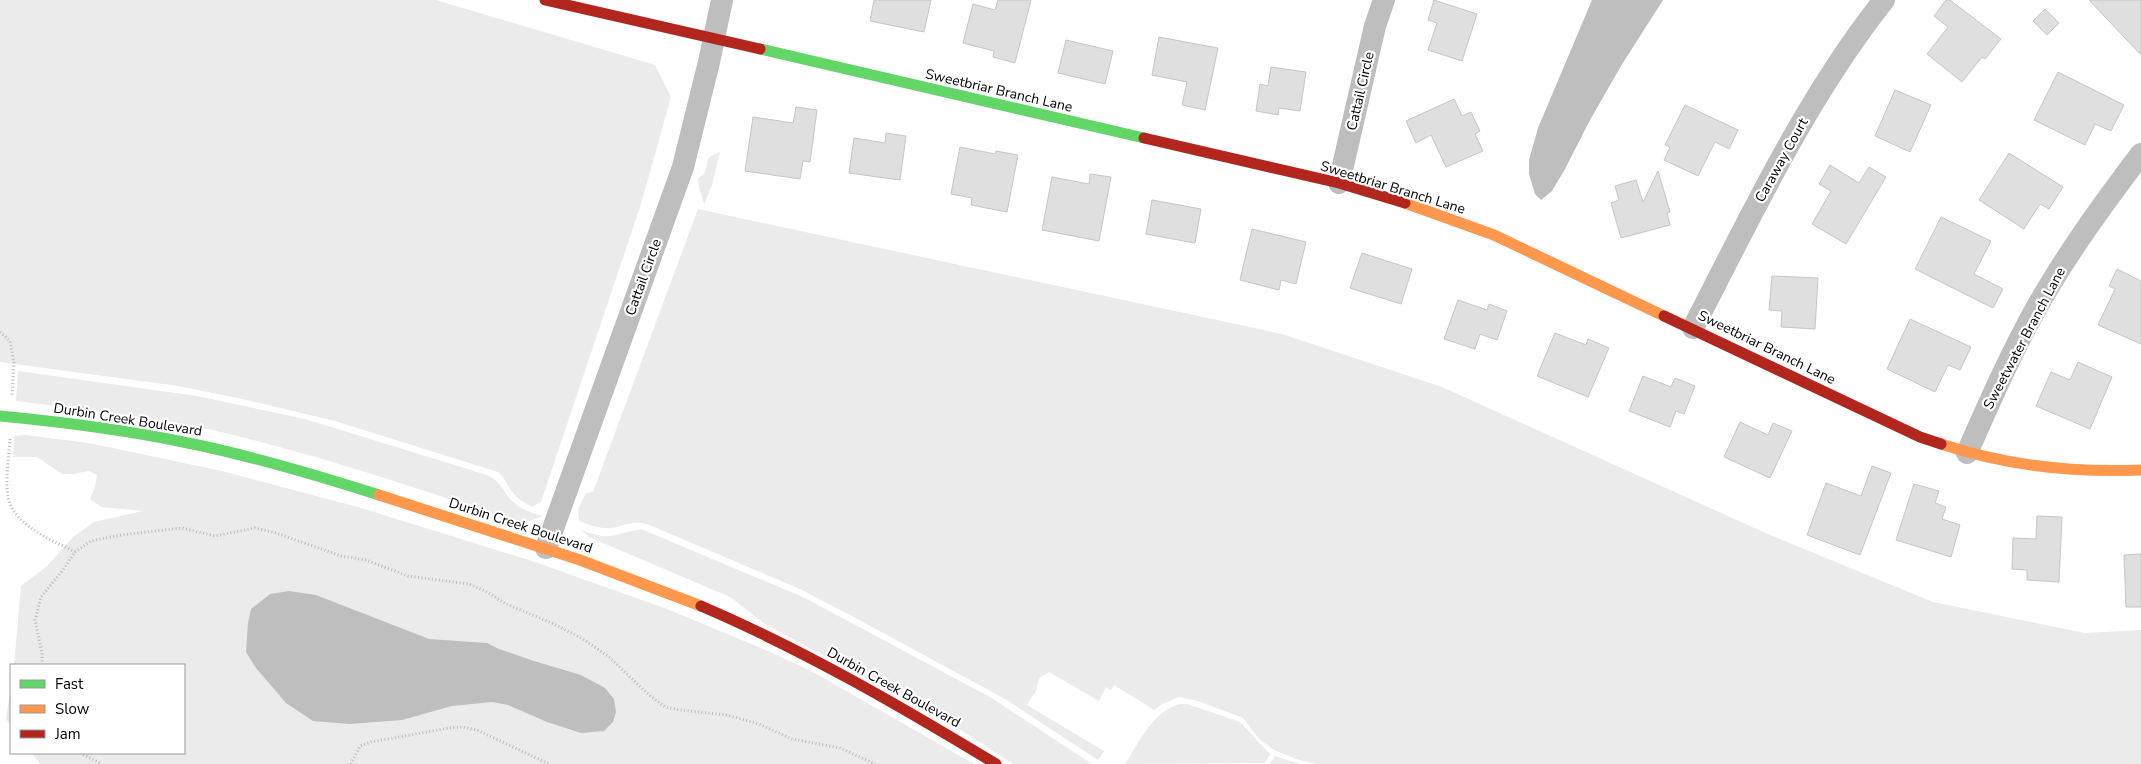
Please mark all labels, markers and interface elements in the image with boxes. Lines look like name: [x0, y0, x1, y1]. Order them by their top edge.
street label: Cattail Circle: [1342, 50, 1379, 132]
street label: Sweetbriar Branch Lane: [923, 64, 1074, 117]
street label: Caraway Court: [1750, 115, 1812, 206]
street label: Sweetbriar Branch Lane: [1318, 156, 1468, 219]
street label: Cattail Circle: [621, 236, 666, 318]
street label: Sweetwater Branch Lane: [1979, 264, 2070, 413]
street label: Sweetbriar Branch Lane: [1695, 306, 1839, 389]
street label: Durbin Creek Boulevard: [52, 398, 204, 441]
street label: Durbin Creek Boulevard: [446, 493, 595, 558]
street label: Durbin Creek Boulevard: [823, 643, 964, 732]
legend: [10, 664, 185, 754]
text: Fast: [55, 674, 84, 694]
text: Slow: [55, 699, 90, 719]
text: Jam: [54, 724, 81, 744]

